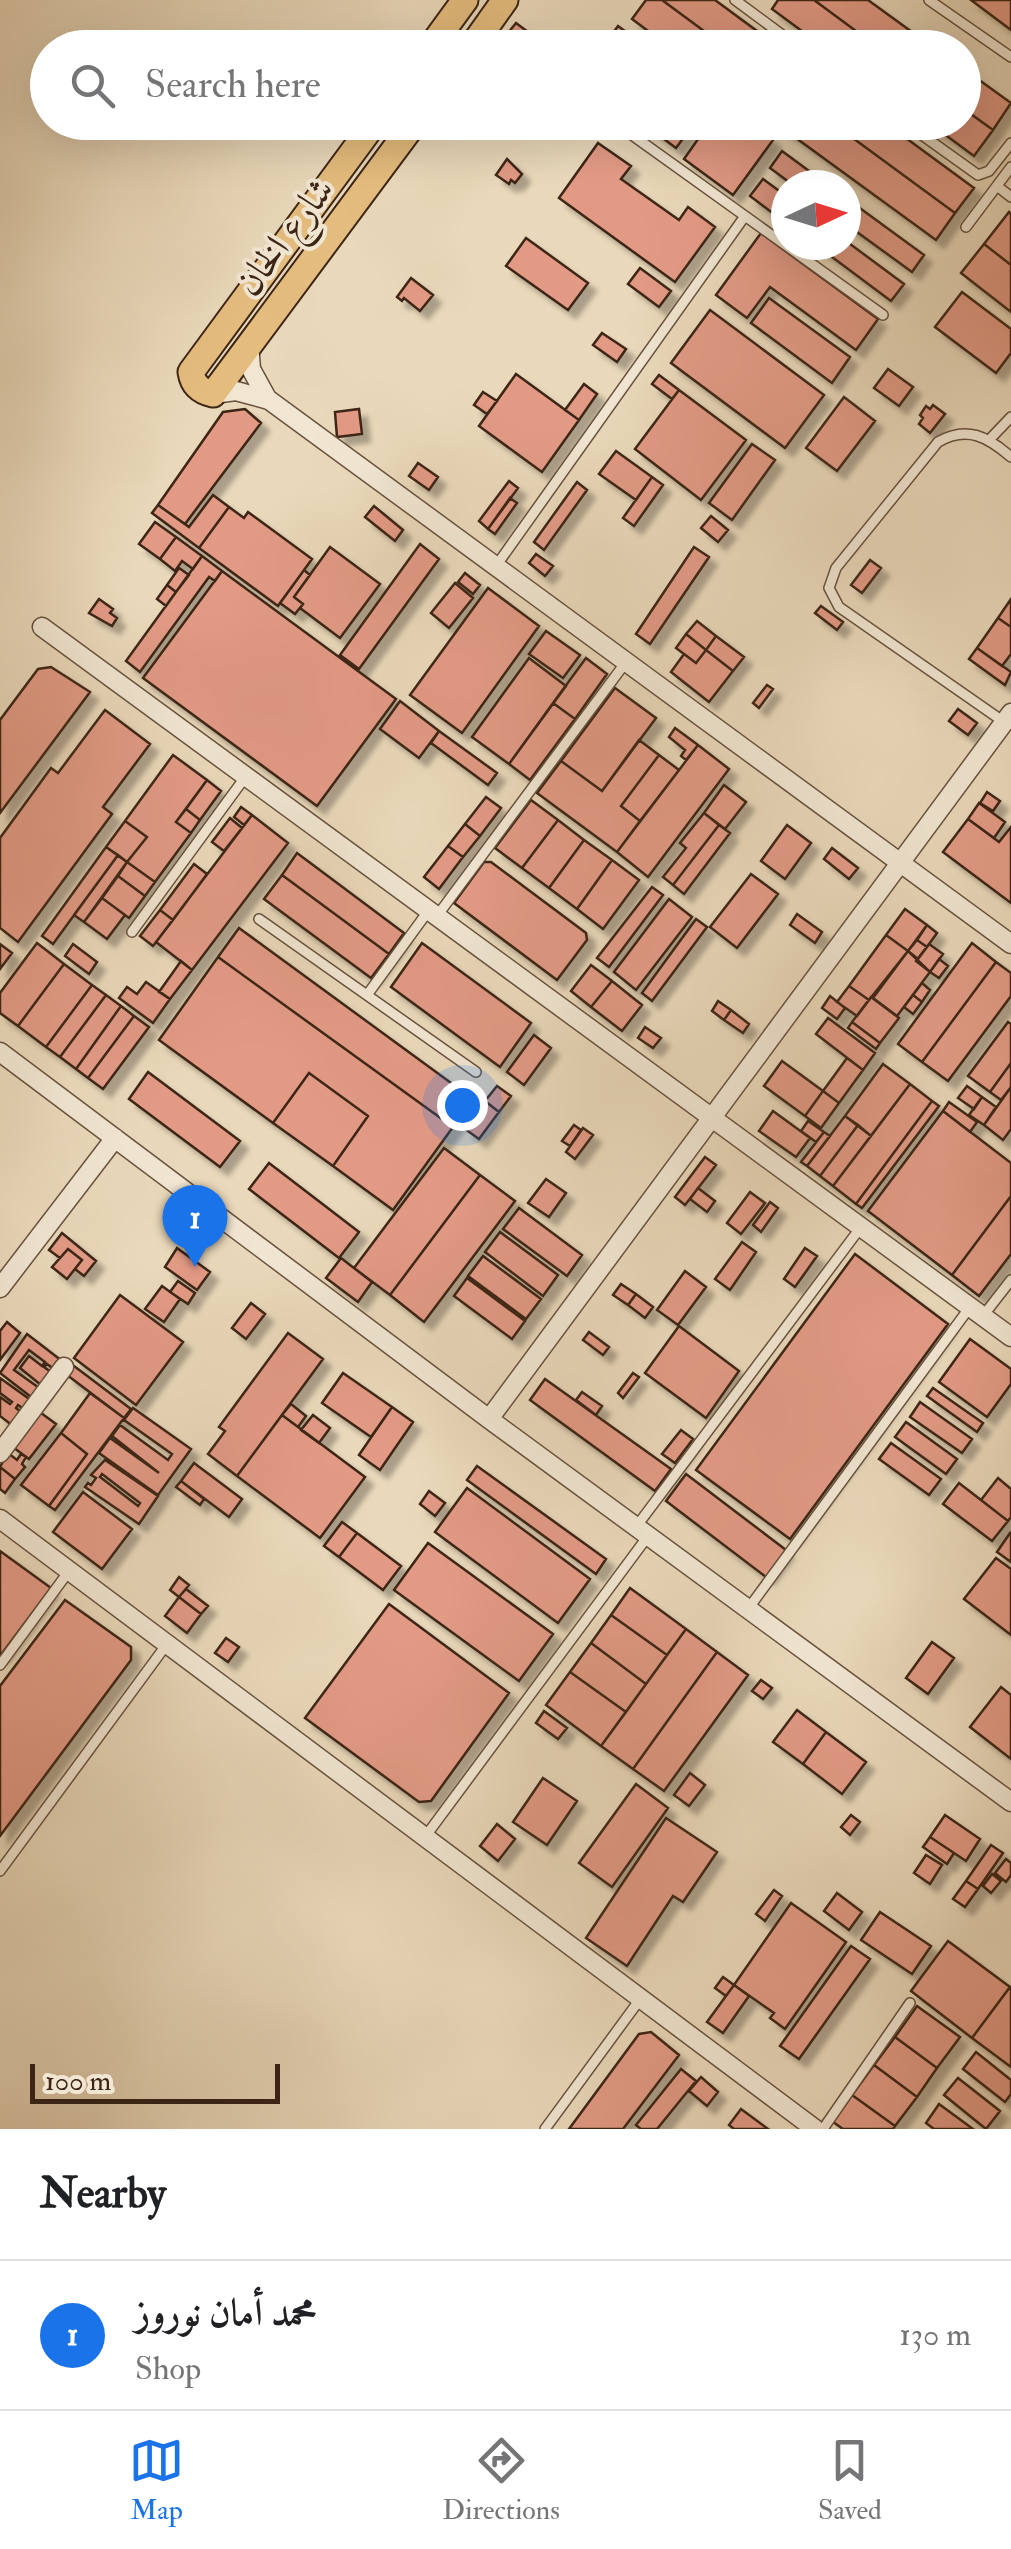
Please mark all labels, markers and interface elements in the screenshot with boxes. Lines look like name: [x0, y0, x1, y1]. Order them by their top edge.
search box: [30, 30, 981, 140]
icon: search: [65, 58, 120, 113]
text: Search here: [145, 61, 321, 109]
street label: شارع الخان: [225, 168, 350, 309]
north arrow: [771, 170, 861, 260]
your location: [437, 1080, 488, 1131]
pin: 1: [162, 1184, 228, 1267]
scale bar: [30, 2059, 280, 2104]
text: 100 m: [45, 2064, 111, 2099]
text: Nearby: [40, 2168, 166, 2220]
text: محمد أمان نوروز: [135, 2289, 317, 2337]
text: 1: [67, 2315, 78, 2355]
text: 130 m: [899, 2315, 971, 2355]
text: Shop: [135, 2349, 201, 2389]
tab: Map: [129, 2433, 184, 2528]
tab: Directions: [442, 2433, 560, 2528]
tab: Saved: [818, 2433, 882, 2528]

